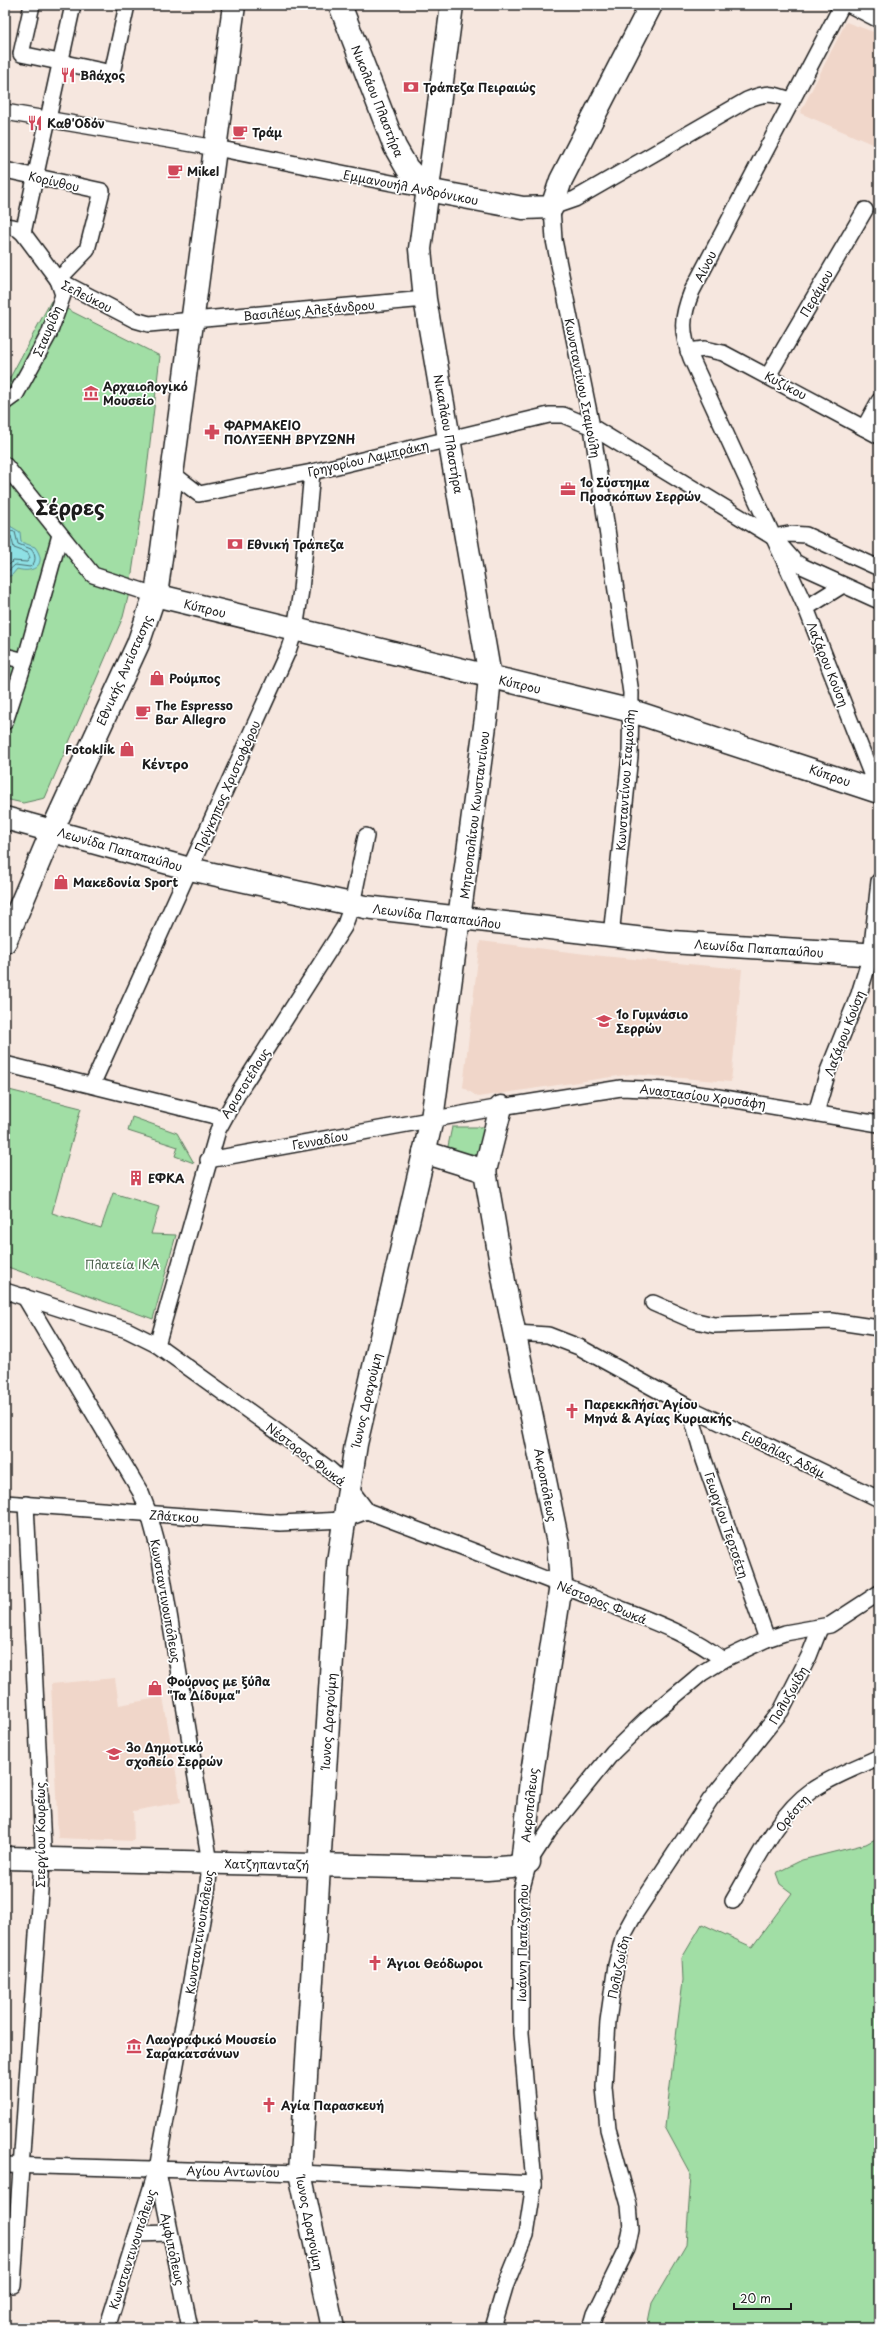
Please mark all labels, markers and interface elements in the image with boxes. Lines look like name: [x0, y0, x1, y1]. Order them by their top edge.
street label: Νικολάου Πλαστήρα: [347, 42, 409, 160]
restaurant icon: Βλάχος: [59, 66, 77, 84]
place label: Βλάχος: [80, 66, 125, 84]
bank icon: Τράπεζα Πειραιώς: [402, 78, 420, 96]
place label: Τράπεζα Πειραιώς: [423, 78, 536, 96]
restaurant icon: Καθ'Οδόν: [26, 114, 44, 132]
place label: Καθ'Οδόν: [47, 114, 105, 132]
cafe icon: Τράμ: [231, 123, 249, 141]
place label: Τράμ: [252, 123, 283, 141]
cafe icon: Mikel: [166, 162, 184, 180]
place label: Mikel: [187, 162, 219, 180]
street label: Εμμανουήλ Ανδρόνικου: [342, 165, 480, 209]
street label: Κορίνθου: [27, 166, 81, 196]
street label: Αίνου: [689, 247, 721, 285]
street label: Περάμου: [795, 266, 837, 320]
street label: Σελεύκου: [58, 275, 116, 317]
street label: Βασιλέως Αλεξάνδρου: [243, 295, 376, 325]
street label: Σταυρίδη: [28, 303, 66, 359]
street label: Κωνσταντίνου Σταμούλη: [561, 317, 605, 459]
street label: Κυζίκου: [762, 366, 810, 404]
street label: Νικαλάου Πλαστήρα: [430, 373, 468, 495]
place label: Αρχαιολογικό Μουσείο: [103, 377, 188, 409]
museum icon: Αρχαιολογικό Μουσείο: [82, 384, 100, 402]
place label: ΦΑΡΜΑΚΕΙΟ ΠΟΛΥΞΕΝΗ ΒΡΥΖΩΝΗ: [224, 416, 355, 448]
pharmacy icon: ΦΑΡΜΑΚΕΙΟ ΠΟΛΥΞΕΝΗ ΒΡΥΖΩΝΗ: [203, 423, 221, 441]
street label: Γρηγορίου Λαμπράκη: [306, 435, 430, 481]
place label: 1ο Σύστημα Προσκόπων Σερρών: [580, 473, 701, 505]
office icon: 1ο Σύστημα Προσκόπων Σερρών: [559, 480, 577, 498]
district label: Σέρρες: [35, 492, 105, 522]
bank icon: Εθνική Τράπεζα: [226, 535, 244, 553]
place label: Εθνική Τράπεζα: [247, 535, 345, 553]
street label: Κύπρου: [182, 594, 228, 622]
street label: Εθνικής Αντίστασης: [92, 612, 156, 728]
street label: Λαζάρου Κούση: [803, 619, 853, 709]
shop icon: Ρούμπος: [148, 669, 166, 687]
place label: Ρούμπος: [169, 669, 221, 687]
street label: Κύπρου: [497, 670, 543, 698]
place label: The Espresso Bar Allegro: [155, 696, 233, 728]
cafe icon: The Espresso Bar Allegro: [134, 703, 152, 721]
street label: Κωνσταντίνου Σταμούλη: [611, 709, 639, 851]
street label: Πρίγκηπος Χριστοφόρου: [190, 717, 264, 855]
street label: Μητροπολίτου Κωνσταντίνου: [455, 730, 493, 900]
place label: Fotoklik: [65, 740, 115, 758]
shop icon: Fotoklik: [118, 740, 136, 758]
district label: Κέντρο: [142, 754, 189, 773]
street label: Κύπρου: [807, 760, 853, 791]
street label: Λεωνίδα Παπαπαύλου: [55, 823, 185, 876]
shop icon: Μακεδονία Sport: [52, 873, 70, 891]
place label: Μακεδονία Sport: [73, 873, 178, 891]
street label: Λεωνίδα Παπαπαύλου: [372, 899, 502, 933]
street label: Λεωνίδα Παπαπαύλου: [694, 935, 824, 962]
street label: Λαζάρου Κούση: [819, 988, 869, 1078]
place label: 1ο Γυμνάσιο Σερρών: [616, 1005, 688, 1037]
school or university icon: 1ο Γυμνάσιο Σερρών: [595, 1012, 613, 1030]
street label: Αριστοτέλους: [216, 1044, 274, 1122]
street label: Αναστασίου Χρυσάφη: [639, 1079, 767, 1113]
street label: Γενναδίου: [291, 1126, 350, 1154]
building icon: ΕΦΚΑ: [127, 1169, 145, 1187]
place label: ΕΦΚΑ: [148, 1169, 185, 1187]
park label: Πλατεία ΙΚΑ: [85, 1255, 159, 1273]
street label: Ίωνος Δραγούμη: [346, 1351, 386, 1451]
place label: Παρεκκλήσι Αγίου Μηνά & Αγίας Κυριακής: [584, 1395, 733, 1427]
church icon: Παρεκκλήσι Αγίου Μηνά & Αγίας Κυριακής: [563, 1402, 581, 1420]
street label: Νέστορος Φωκά: [262, 1418, 350, 1490]
street label: Ευθαλίας Αδάμ: [739, 1426, 829, 1482]
street label: Ακροπόλεως: [530, 1447, 562, 1523]
street label: Γεωργίου Τερτσέτη: [700, 1469, 754, 1581]
street label: Ζλάτκου: [148, 1505, 200, 1527]
street label: Κωνσταντινουπόλεως: [146, 1538, 186, 1664]
street label: Νέστορος Φωκά: [554, 1576, 650, 1628]
street label: Πολυζωίδη: [764, 1663, 812, 1727]
place label: Φούρνος με ξύλα "Τα Δίδυμα": [167, 1672, 271, 1704]
street label: Ίωνος Δραγούμη: [316, 1672, 340, 1772]
shop icon: Φούρνος με ξύλα "Τα Δίδυμα": [146, 1679, 164, 1697]
place label: 3ο Δημοτικό σχολείο Σερρών: [126, 1738, 223, 1770]
school or university icon: 3ο Δημοτικό σχολείο Σερρών: [105, 1745, 123, 1763]
street label: Ακροπόλεως: [516, 1767, 542, 1843]
street label: Στεργίου Κουρέως: [31, 1782, 49, 1888]
street label: Ορέστη: [771, 1790, 813, 1836]
street label: Χατζηπανταζή: [224, 1854, 310, 1874]
street label: Κωνσταντινουπόλεως: [180, 1869, 218, 1995]
street label: Ιωάννη Παπάζογλου: [512, 1884, 532, 2002]
street label: Πολυζωίδη: [603, 1934, 633, 2000]
church icon: Άγιοι Θεόδωροι: [366, 1954, 384, 1972]
place label: Άγιοι Θεόδωροι: [387, 1954, 483, 1972]
place label: Λαογραφικό Μουσείο Σαρακατσάνων: [146, 2030, 276, 2062]
museum icon: Λαογραφικό Μουσείο Σαρακατσάνων: [125, 2037, 143, 2055]
church icon: Αγία Παρασκευή: [260, 2096, 278, 2114]
place label: Αγία Παρασκευή: [280, 2096, 384, 2114]
street label: Αγίου Αντωνίου: [186, 2161, 280, 2181]
street label: Ίωνος Δραγούμη: [292, 2172, 328, 2272]
street label: Κωνσταντινουπόλεως: [104, 2187, 160, 2311]
street label: Αμφιπόλεως: [156, 2211, 190, 2287]
scale bar: [734, 2285, 791, 2311]
text: 20 m: [740, 2289, 771, 2307]

